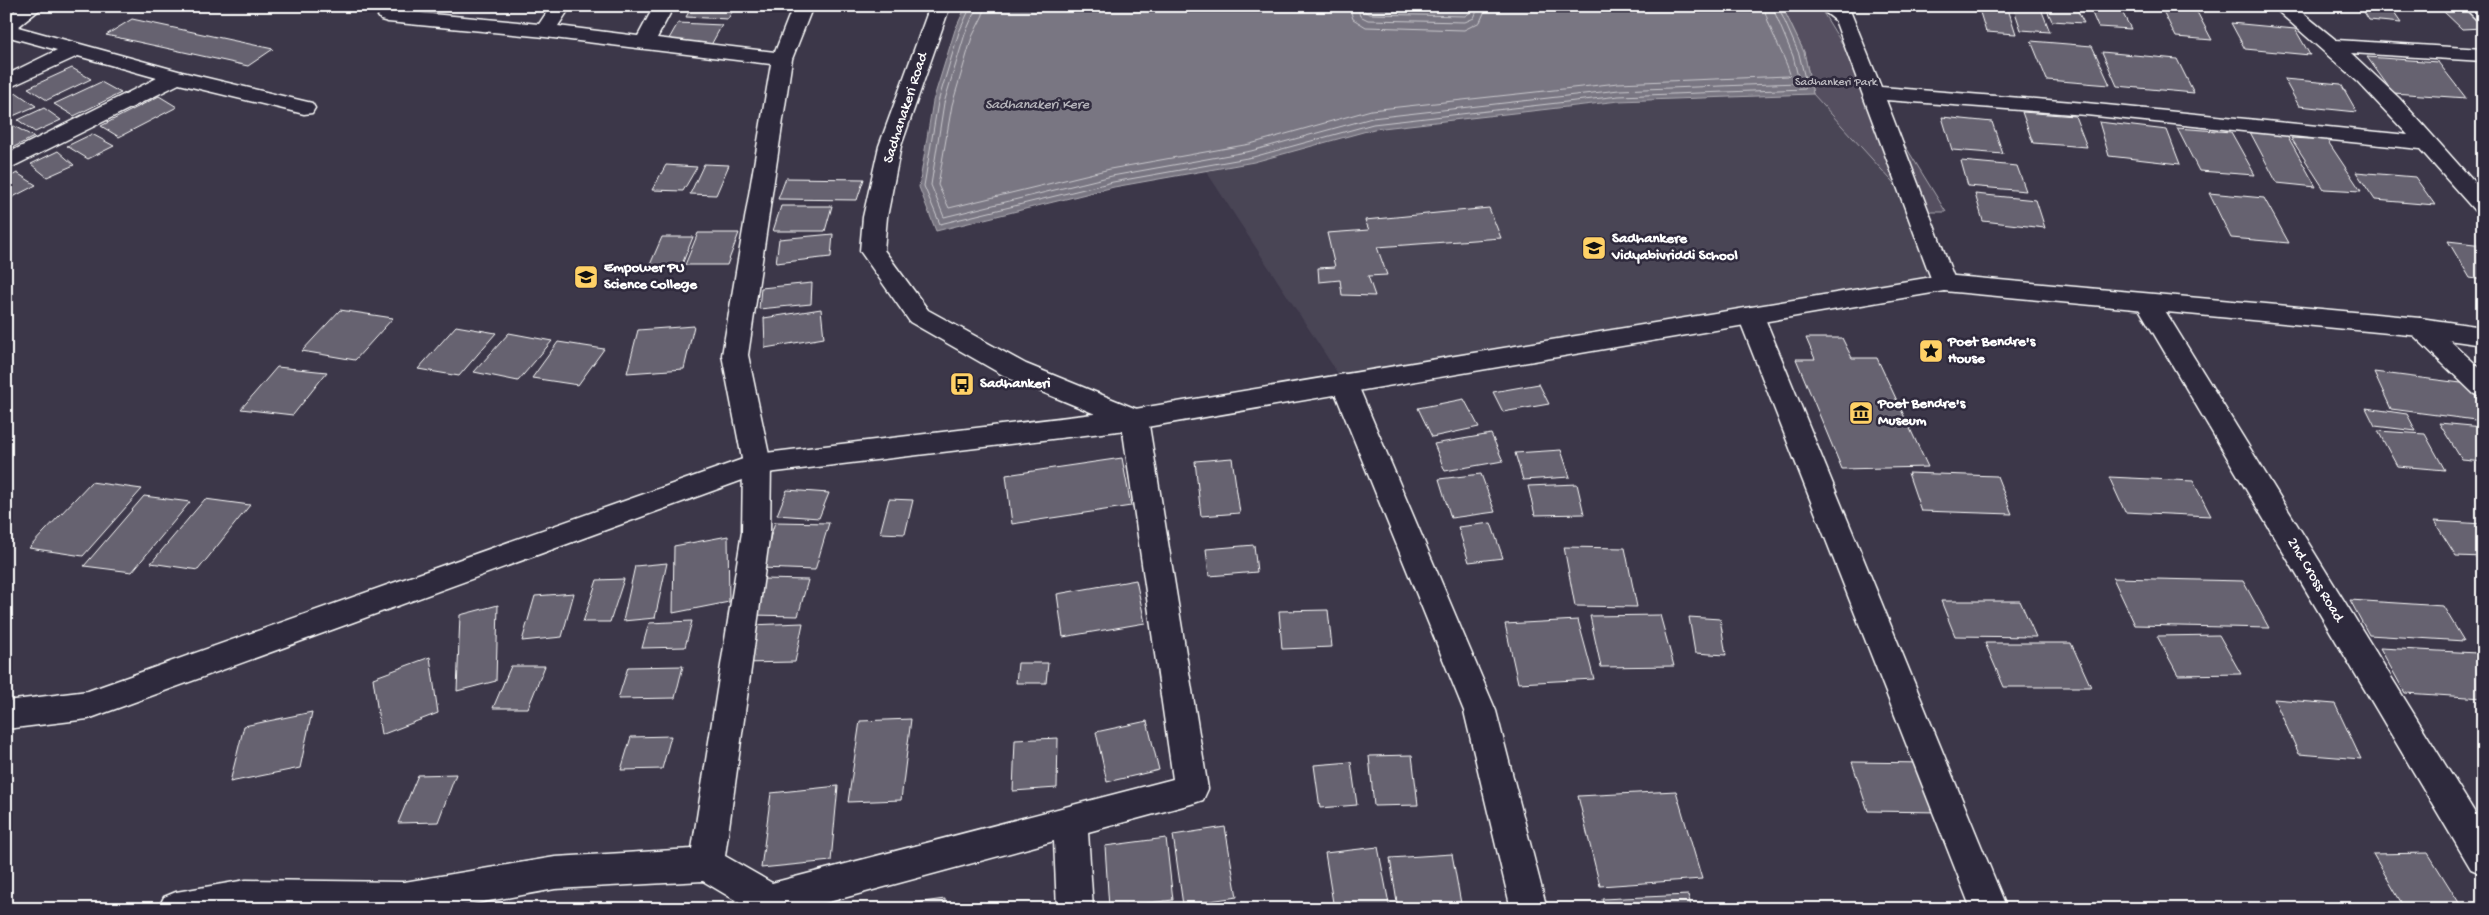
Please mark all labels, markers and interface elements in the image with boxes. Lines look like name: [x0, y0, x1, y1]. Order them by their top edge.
street label: Sadhanakeri Road: [880, 49, 933, 166]
park label: Sadhankeri Park: [1795, 76, 1879, 90]
water label: Sadhanakeri Kere: [985, 97, 1090, 114]
place label: Sadhankere Vidyabivriddi School: [1611, 230, 1739, 265]
school or university icon: Sadhankere Vidyabivriddi School: [1581, 235, 1607, 261]
place label: Empower PU Science College: [604, 259, 698, 294]
school or university icon: Empower PU Science College: [573, 264, 599, 290]
place label: Poet Bendre's House: [1947, 333, 2037, 368]
place icon: Poet Bendre's House: [1918, 338, 1944, 364]
bus stop icon: Sadhankeri: [949, 371, 975, 397]
place label: Sadhankeri: [980, 375, 1051, 393]
place label: Poet Bendre's Museum: [1877, 395, 1967, 430]
museum icon: Poet Bendre's Museum: [1848, 400, 1874, 426]
street label: 2nd Cross Road: [2283, 534, 2348, 627]

